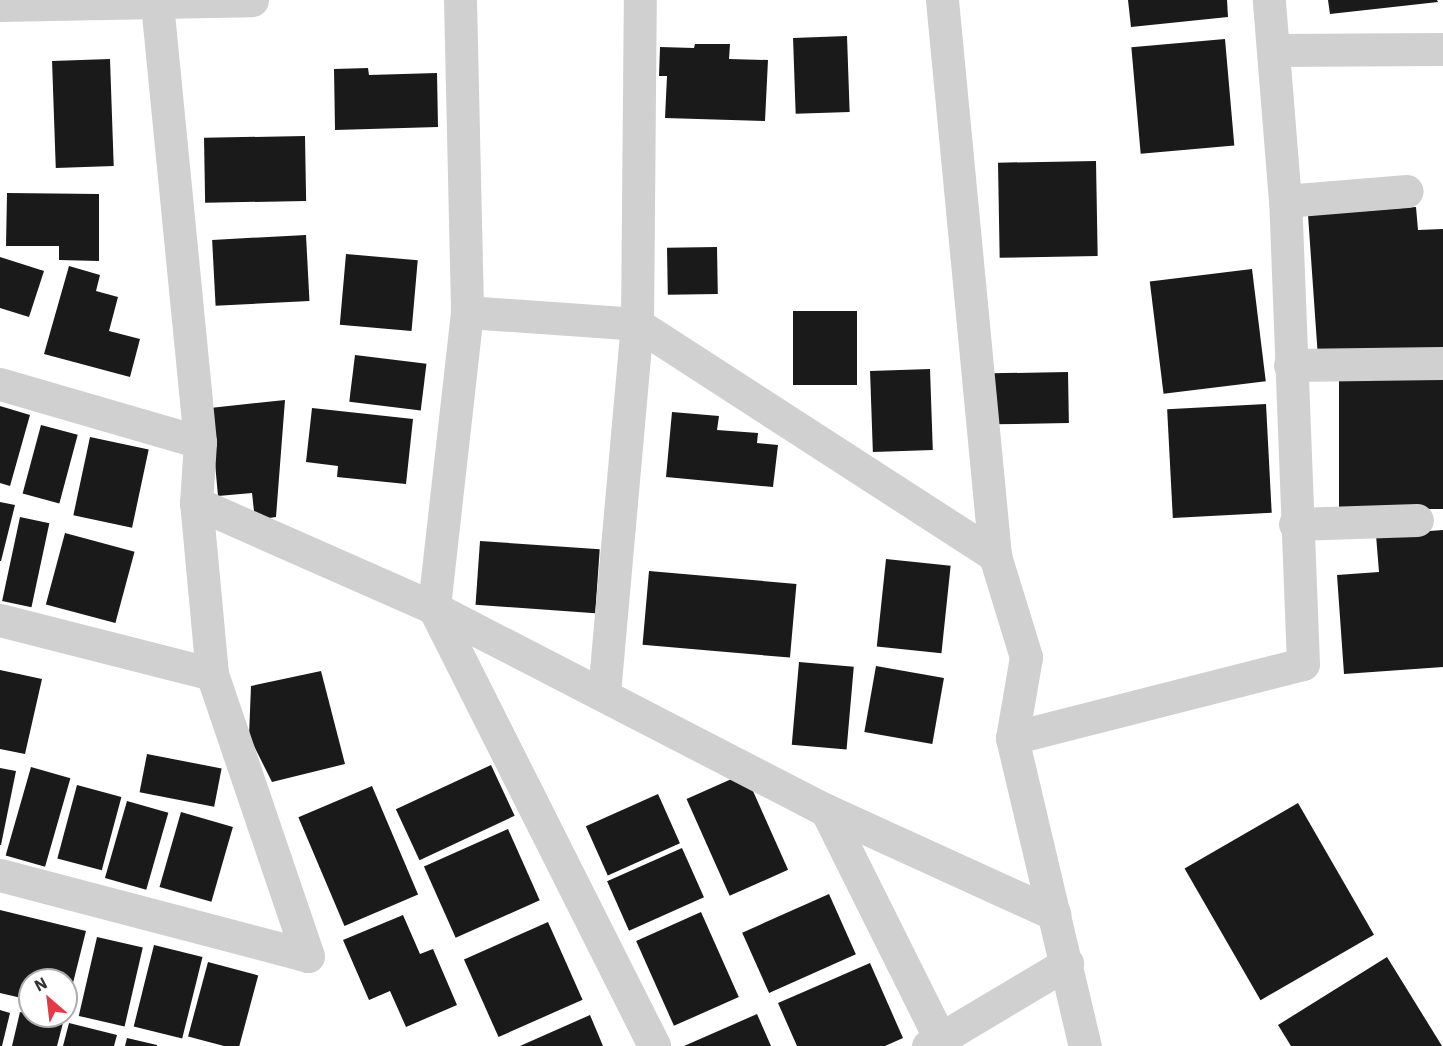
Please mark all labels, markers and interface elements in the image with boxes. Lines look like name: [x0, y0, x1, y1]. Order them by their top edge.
north arrow: [18, 968, 78, 1028]
text: N: [31, 972, 50, 995]

